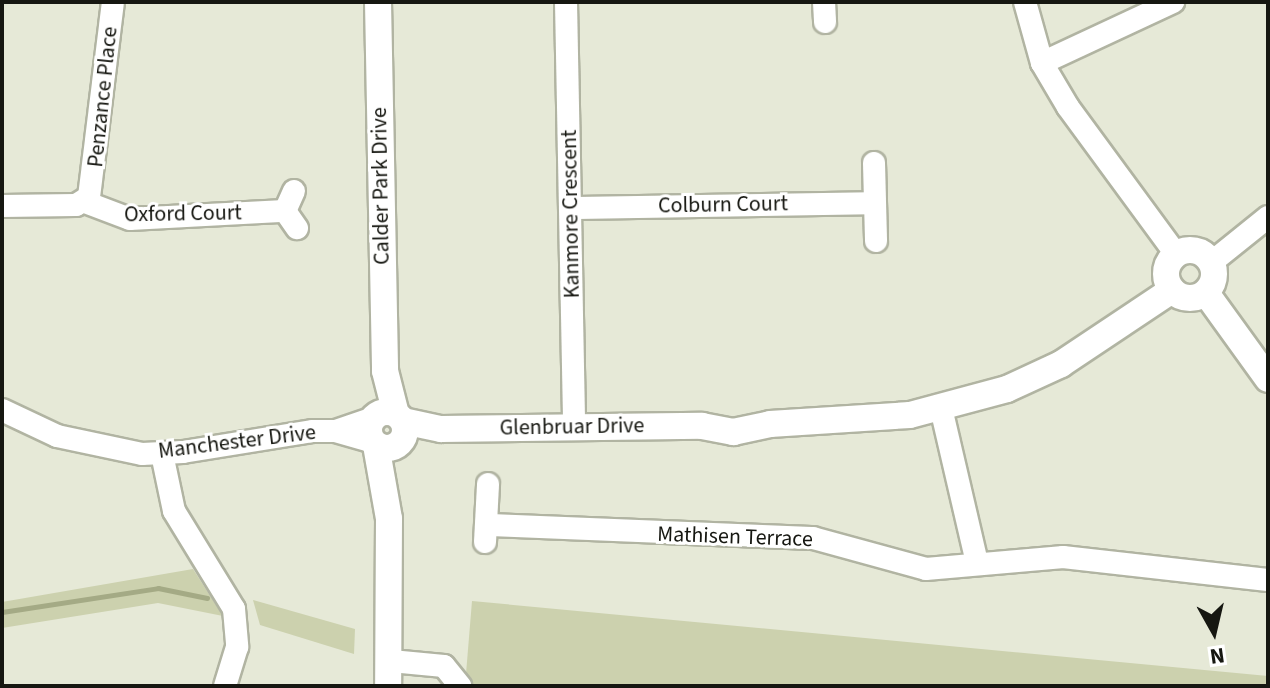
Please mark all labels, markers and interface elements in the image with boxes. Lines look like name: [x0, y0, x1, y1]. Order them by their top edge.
street label: Penzance Place: [82, 25, 124, 169]
street label: Calder Park Drive: [366, 107, 396, 265]
street label: Kanmore Crescent: [556, 129, 586, 299]
street label: Colburn Court: [658, 191, 788, 219]
street label: Oxford Court: [124, 200, 242, 228]
street label: Glenbruar Drive: [499, 413, 645, 441]
street label: Manchester Drive: [157, 419, 317, 465]
street label: Mathisen Terrace: [657, 521, 813, 553]
north arrow: [1174, 592, 1254, 672]
text: N: [1208, 639, 1227, 673]

